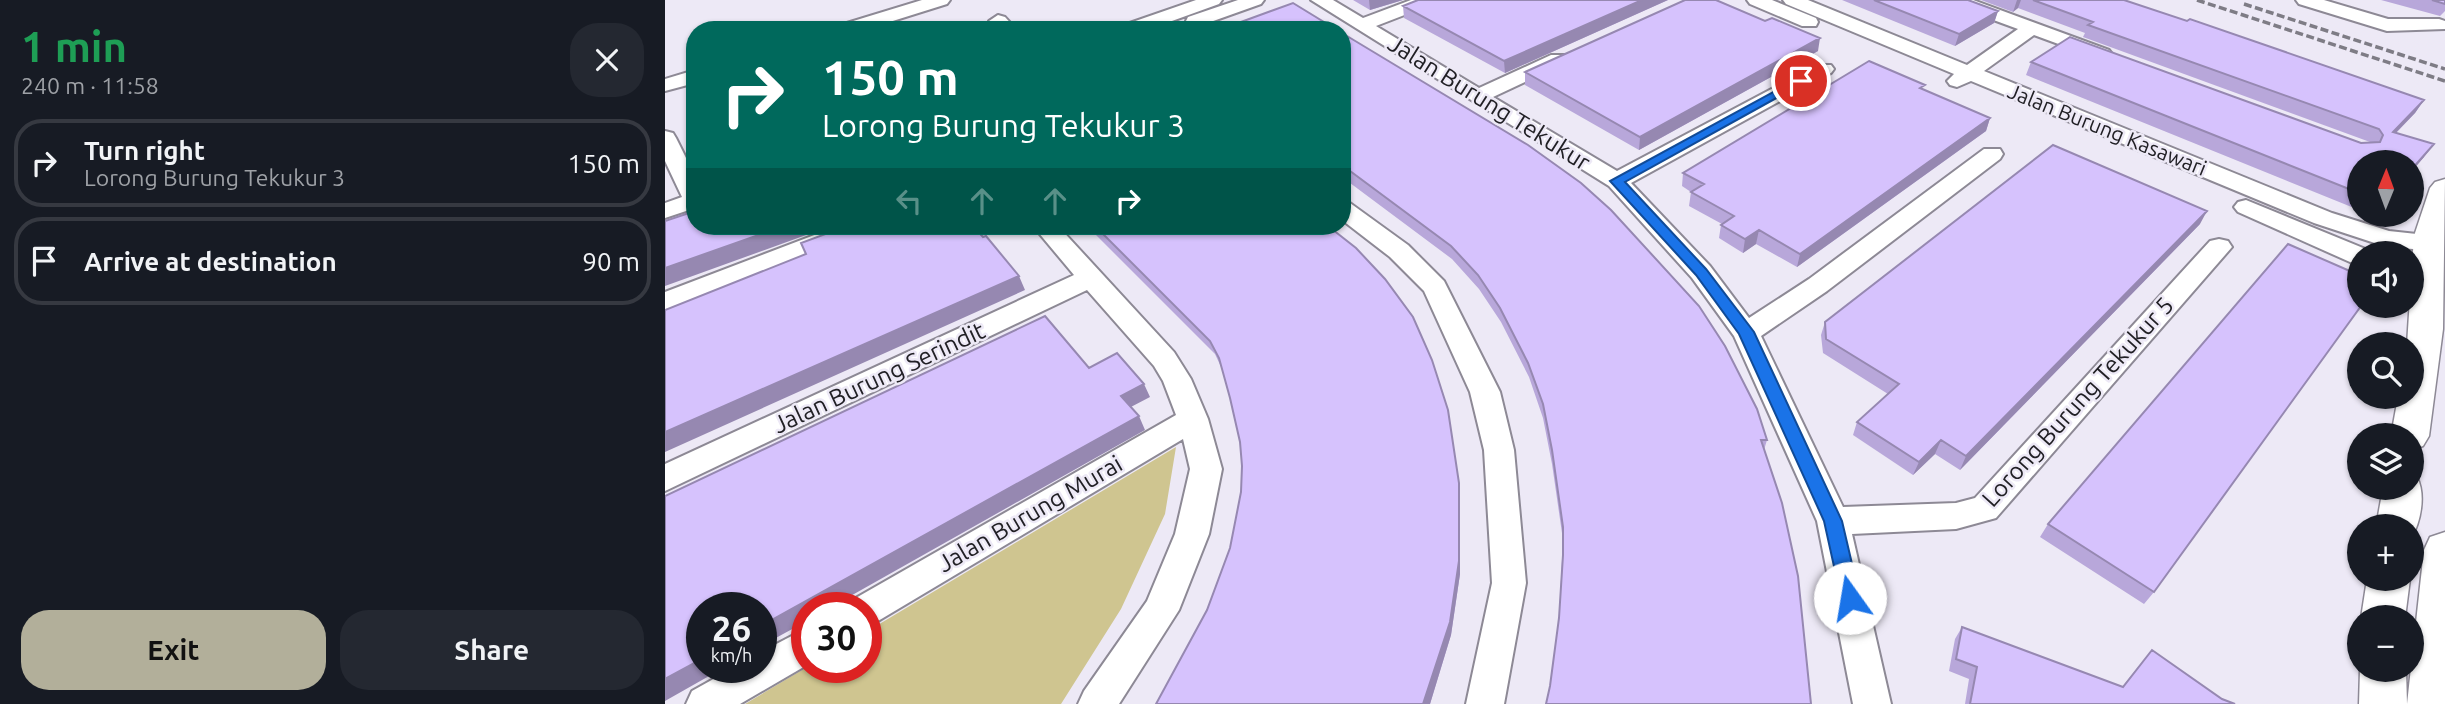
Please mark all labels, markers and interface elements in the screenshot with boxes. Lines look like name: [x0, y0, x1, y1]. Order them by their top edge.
text: 1 min: [21, 23, 127, 70]
button: close: [570, 23, 644, 97]
street label: Jalan Burung Tekukur: [1383, 29, 1595, 176]
icon: right: [707, 49, 798, 140]
text: 150 m: [822, 49, 959, 104]
pin: [1771, 51, 1831, 111]
icon: arrive: [1782, 62, 1820, 100]
text: 240 m · 11:58: [21, 73, 159, 98]
street label: Jalan Burung Kasawari: [2005, 78, 2210, 180]
text: Lorong Burung Tekukur 3: [822, 107, 1185, 143]
text: Turn right: [84, 136, 205, 165]
icon: right: [25, 144, 63, 182]
text: 150 m: [568, 149, 640, 178]
north arrow: [2347, 150, 2424, 228]
map controls: [2347, 150, 2424, 682]
text: Lorong Burung Tekukur 3: [84, 165, 345, 190]
icon: left: [890, 182, 928, 220]
icon: ahead: [963, 182, 1001, 220]
icon: ahead: [1036, 182, 1074, 220]
icon: right: [1109, 182, 1147, 220]
button: sound: [2347, 241, 2424, 318]
icon: arrive: [25, 242, 63, 280]
text: Arrive at destination: [84, 247, 337, 276]
text: 90 m: [582, 247, 640, 276]
street label: Lorong Burung Tekukur 5: [1977, 291, 2179, 512]
street label: Jalan Burung Serindit: [769, 316, 989, 438]
button: search: [2347, 332, 2424, 409]
button: layers: [2347, 423, 2424, 500]
street label: Jalan Burung Murai: [933, 450, 1127, 577]
button: +: [2347, 514, 2424, 591]
position arrow: [1813, 561, 1887, 635]
speed limit sign: 30: [791, 592, 882, 683]
button: −: [2347, 605, 2424, 682]
text: 26: [712, 608, 751, 648]
button: Exit: [21, 610, 326, 690]
button: Share: [340, 610, 644, 690]
text: km/h: [711, 645, 752, 665]

